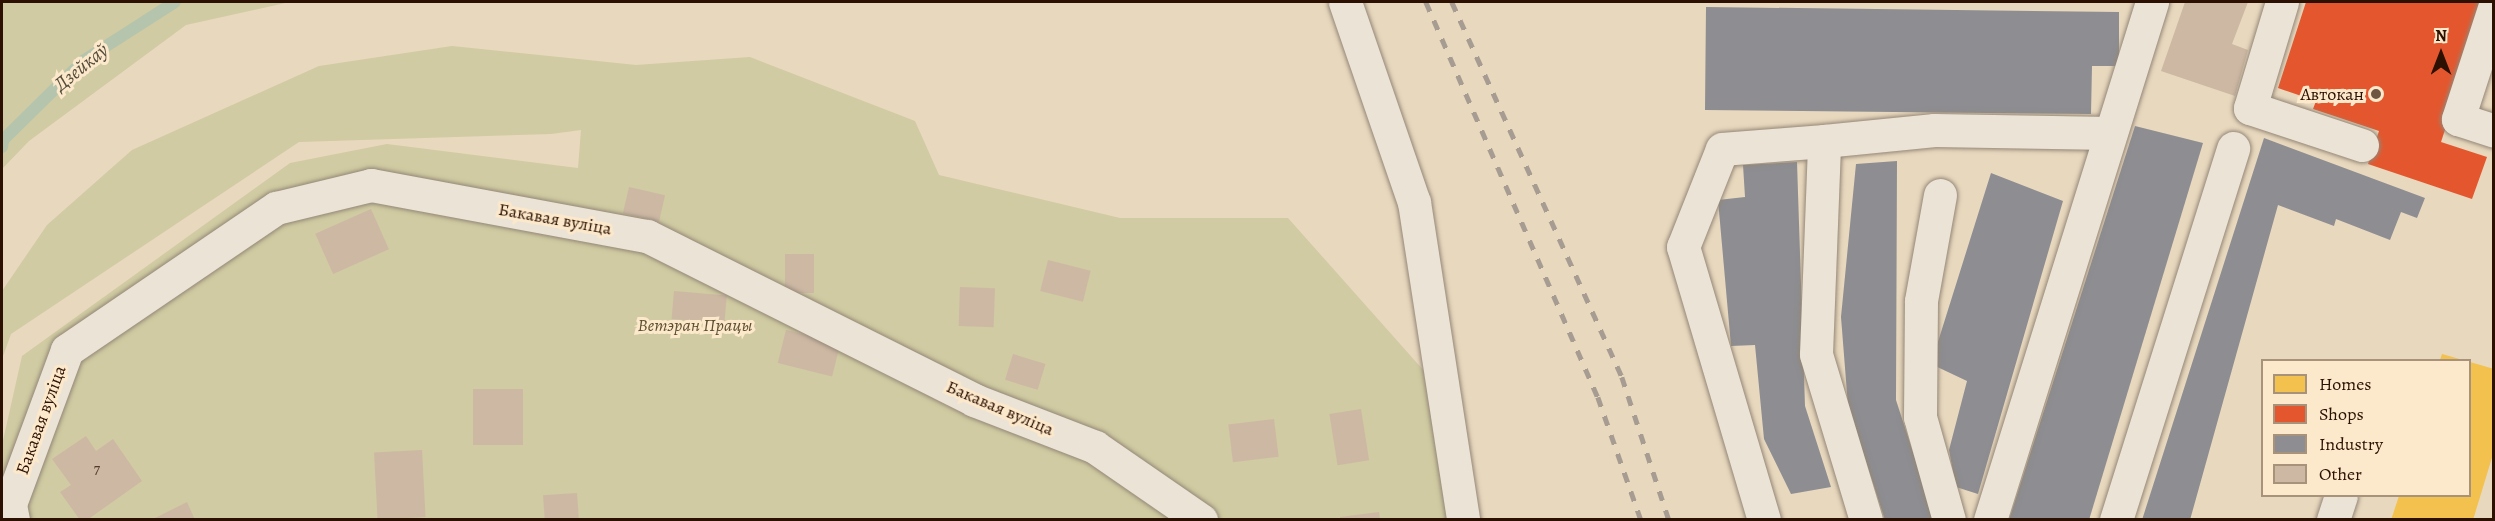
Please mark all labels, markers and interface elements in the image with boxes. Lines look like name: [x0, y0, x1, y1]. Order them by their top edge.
north arrow: [2411, 24, 2471, 84]
text: N: [2435, 25, 2447, 47]
water label: Дзейкаў: [49, 38, 113, 96]
place label: Автокан: [2300, 83, 2364, 105]
marker: Автокан: [2369, 87, 2383, 101]
street label: Бакавая вуліца: [497, 198, 613, 240]
park label: Ветэран Працы: [638, 314, 752, 336]
legend: [2261, 359, 2471, 497]
street label: Бакавая вуліца: [11, 363, 71, 477]
text: Homes: [2319, 372, 2371, 396]
street label: Бакавая вуліца: [943, 376, 1057, 440]
text: Shops: [2319, 402, 2364, 426]
text: Industry: [2319, 432, 2383, 456]
house number: 7: [94, 461, 100, 479]
text: Other: [2319, 462, 2362, 486]

